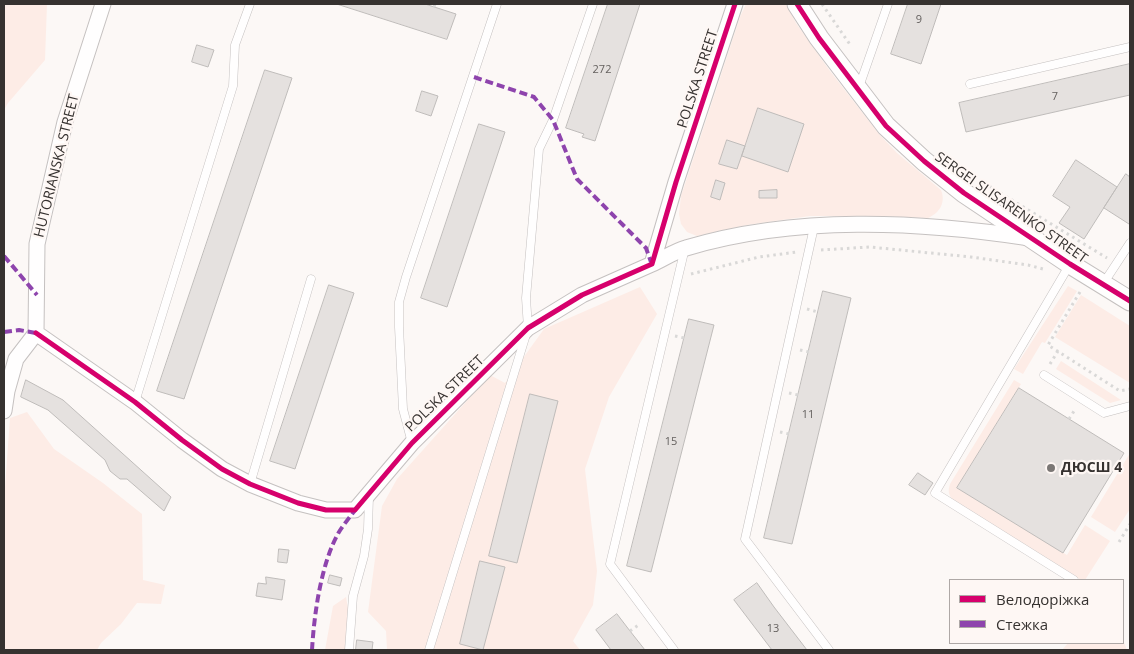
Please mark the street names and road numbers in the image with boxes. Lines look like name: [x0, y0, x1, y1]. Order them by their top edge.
street label: POLSKA STREET: [674, 28, 722, 130]
street label: HUTORIANSKA STREET: [31, 93, 83, 239]
street label: SERGEI SLISARENKO STREET: [931, 149, 1091, 267]
street label: POLSKA STREET: [402, 352, 488, 436]

